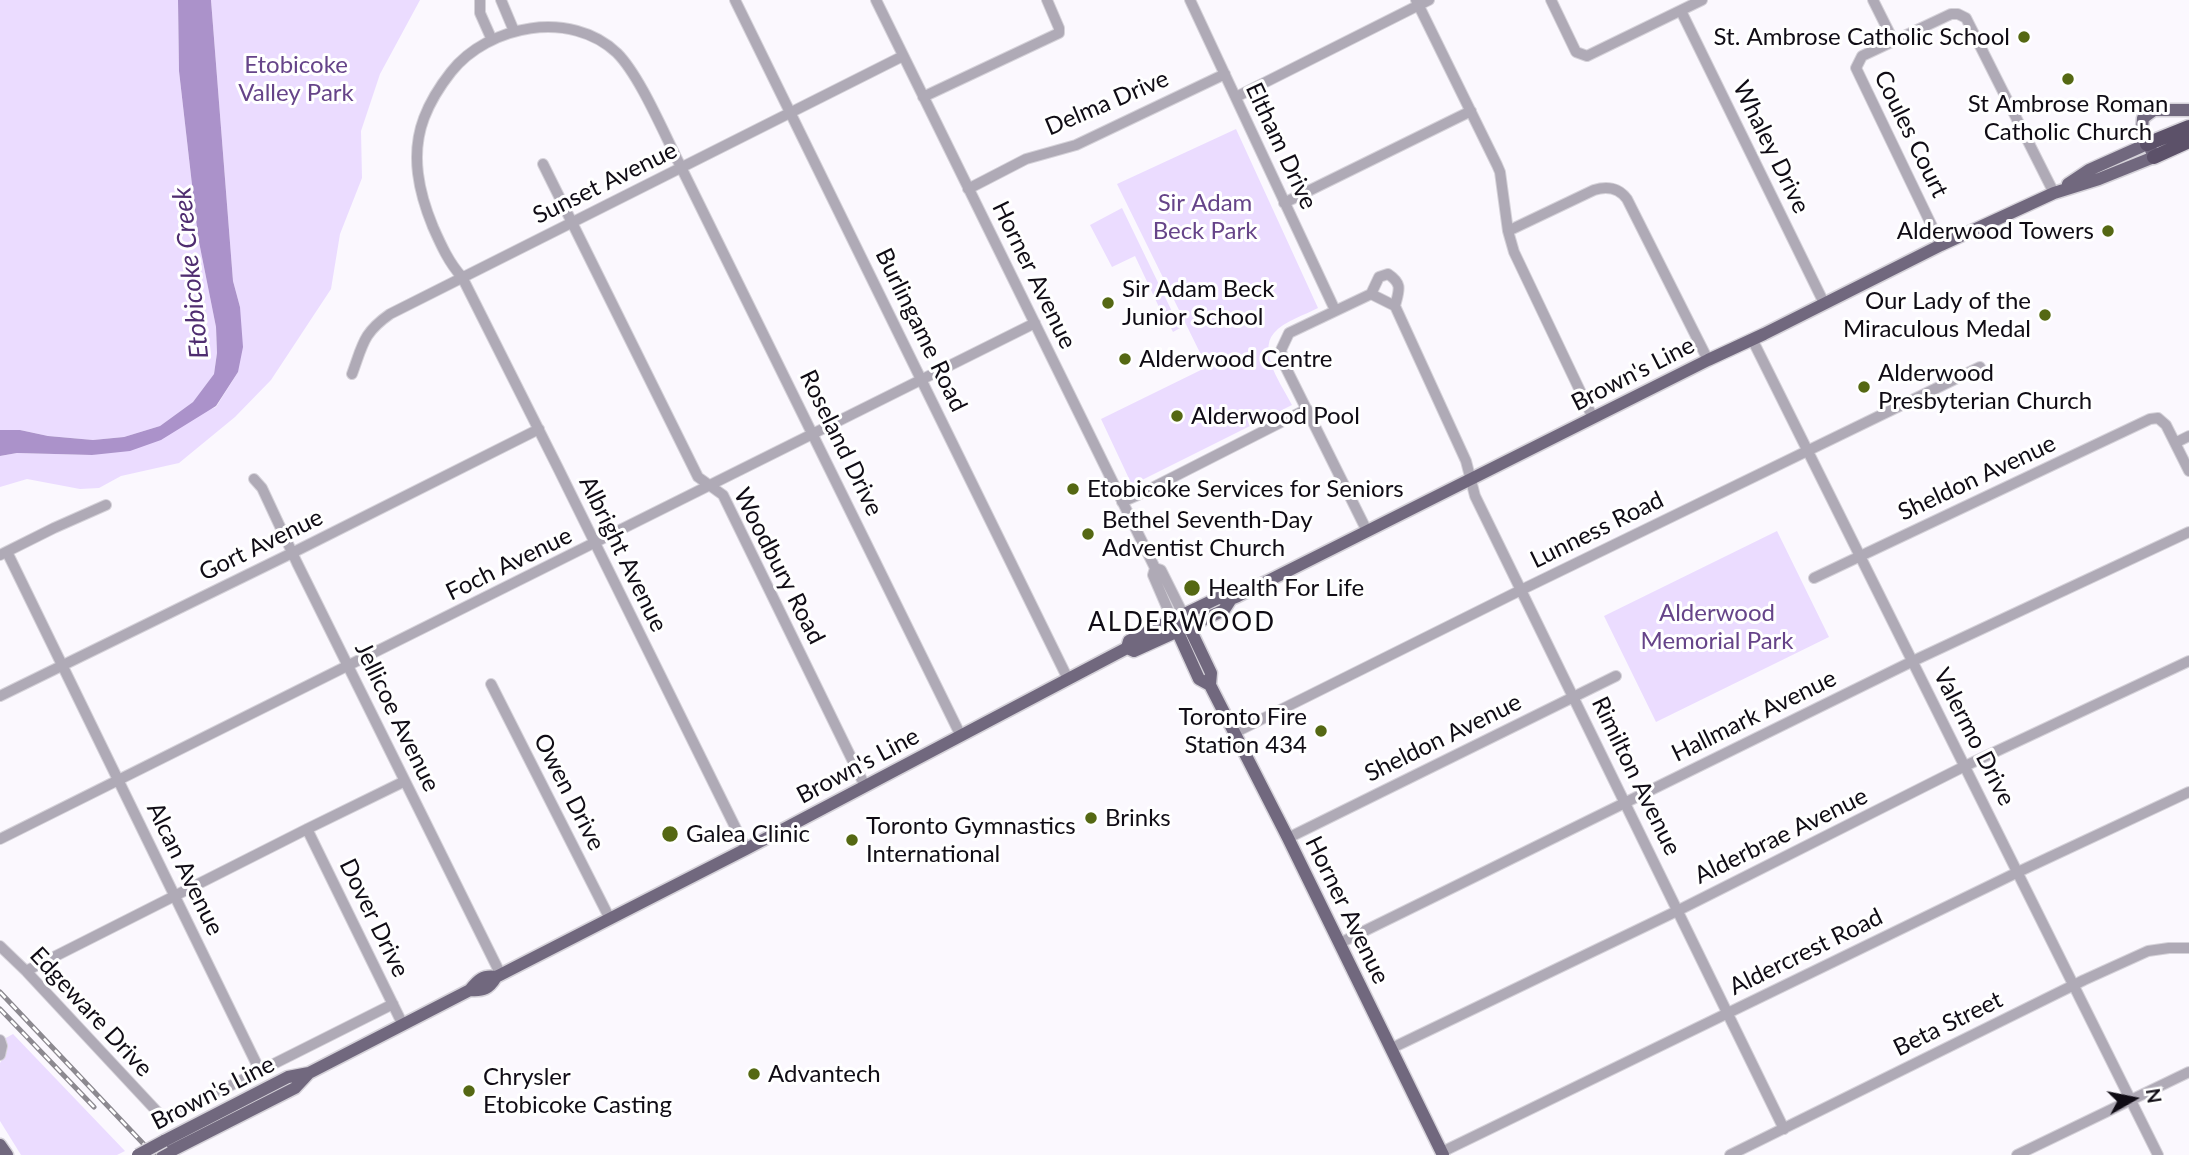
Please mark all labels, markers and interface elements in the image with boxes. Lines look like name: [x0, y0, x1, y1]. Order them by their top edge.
place label: St. Ambrose Catholic School: [1714, 23, 2010, 51]
marker: St. Ambrose Catholic School: [2016, 29, 2032, 45]
park label: Etobicoke Valley Park: [238, 51, 354, 107]
street label: Delma Drive: [1041, 64, 1173, 142]
street label: Coules Court: [1868, 66, 1954, 202]
marker: St Ambrose Roman Catholic Church: [2060, 71, 2076, 87]
street label: Whaley Drive: [1727, 76, 1815, 218]
street label: Eltham Drive: [1239, 78, 1323, 214]
place label: St Ambrose Roman Catholic Church: [1968, 90, 2168, 146]
street label: Sunset Avenue: [528, 136, 682, 230]
water label: Etobicoke Creek: [166, 186, 216, 360]
park label: Sir Adam Beck Park: [1153, 189, 1257, 245]
street label: Horner Avenue: [986, 196, 1082, 354]
place label: Alderwood Towers: [1897, 217, 2094, 245]
marker: Alderwood Towers: [2100, 223, 2116, 239]
street label: Burlingame Road: [869, 244, 973, 416]
place label: Sir Adam Beck Junior School: [1122, 275, 1274, 331]
place label: Our Lady of the Miraculous Medal: [1843, 287, 2031, 343]
marker: Sir Adam Beck Junior School: [1100, 295, 1116, 311]
marker: Our Lady of the Miraculous Medal: [2037, 307, 2053, 323]
street label: Brown's Line: [1567, 331, 1699, 417]
place label: Alderwood Centre: [1139, 345, 1332, 373]
marker: Alderwood Centre: [1117, 351, 1133, 367]
place label: Alderwood Presbyterian Church: [1878, 359, 2092, 415]
street label: Roseland Drive: [793, 365, 889, 521]
marker: Alderwood Presbyterian Church: [1856, 379, 1872, 395]
place label: Alderwood Pool: [1191, 402, 1360, 430]
marker: Alderwood Pool: [1169, 408, 1185, 424]
street label: Sheldon Avenue: [1894, 429, 2060, 527]
street label: Albright Avenue: [573, 471, 673, 637]
place label: Etobicoke Services for Seniors: [1087, 475, 1404, 503]
marker: Etobicoke Services for Seniors: [1065, 481, 1081, 497]
street label: Woodbury Road: [727, 483, 831, 649]
street label: Lunness Road: [1526, 485, 1668, 575]
street label: Gort Avenue: [194, 503, 328, 587]
place label: Bethel Seventh-Day Adventist Church: [1102, 506, 1313, 562]
street label: Foch Avenue: [441, 521, 577, 607]
marker: Bethel Seventh-Day Adventist Church: [1080, 526, 1096, 542]
place label: Health For Life: [1208, 574, 1364, 602]
marker: Health For Life: [1182, 578, 1202, 598]
park label: Alderwood Memorial Park: [1640, 599, 1794, 655]
district label: ALDERWOOD: [1089, 607, 1275, 639]
street label: Jellicoe Avenue: [348, 638, 446, 796]
street label: Hallmark Avenue: [1667, 664, 1841, 768]
street label: Valermo Drive: [1927, 664, 2021, 810]
street label: Sheldon Avenue: [1360, 688, 1526, 788]
street label: Rimilton Avenue: [1585, 692, 1687, 860]
place label: Toronto Fire Station 434: [1179, 703, 1307, 759]
street label: Brown's Line: [792, 722, 924, 810]
marker: Toronto Fire Station 434: [1313, 723, 1329, 739]
street label: Owen Drive: [527, 729, 611, 855]
street label: Alderbrae Avenue: [1690, 782, 1872, 890]
street label: Alcan Avenue: [140, 798, 230, 940]
place label: Brinks: [1105, 804, 1171, 832]
marker: Brinks: [1083, 810, 1099, 826]
place label: Toronto Gymnastics International: [866, 812, 1076, 868]
place label: Galea Clinic: [686, 820, 810, 848]
marker: Galea Clinic: [660, 824, 680, 844]
street label: Horner Avenue: [1299, 831, 1395, 989]
marker: Toronto Gymnastics International: [844, 832, 860, 848]
street label: Dover Drive: [333, 854, 415, 982]
street label: Aldercrest Road: [1725, 902, 1887, 1002]
street label: Edgeware Drive: [24, 941, 158, 1083]
street label: Beta Street: [1889, 985, 2007, 1063]
street label: Brown's Line: [147, 1050, 279, 1136]
place label: Advantech: [768, 1060, 881, 1088]
place label: Chrysler Etobicoke Casting: [483, 1063, 672, 1119]
north arrow: [2098, 1064, 2168, 1134]
marker: Advantech: [746, 1066, 762, 1082]
marker: Chrysler Etobicoke Casting: [461, 1083, 477, 1099]
text: N: [2142, 1087, 2167, 1105]

